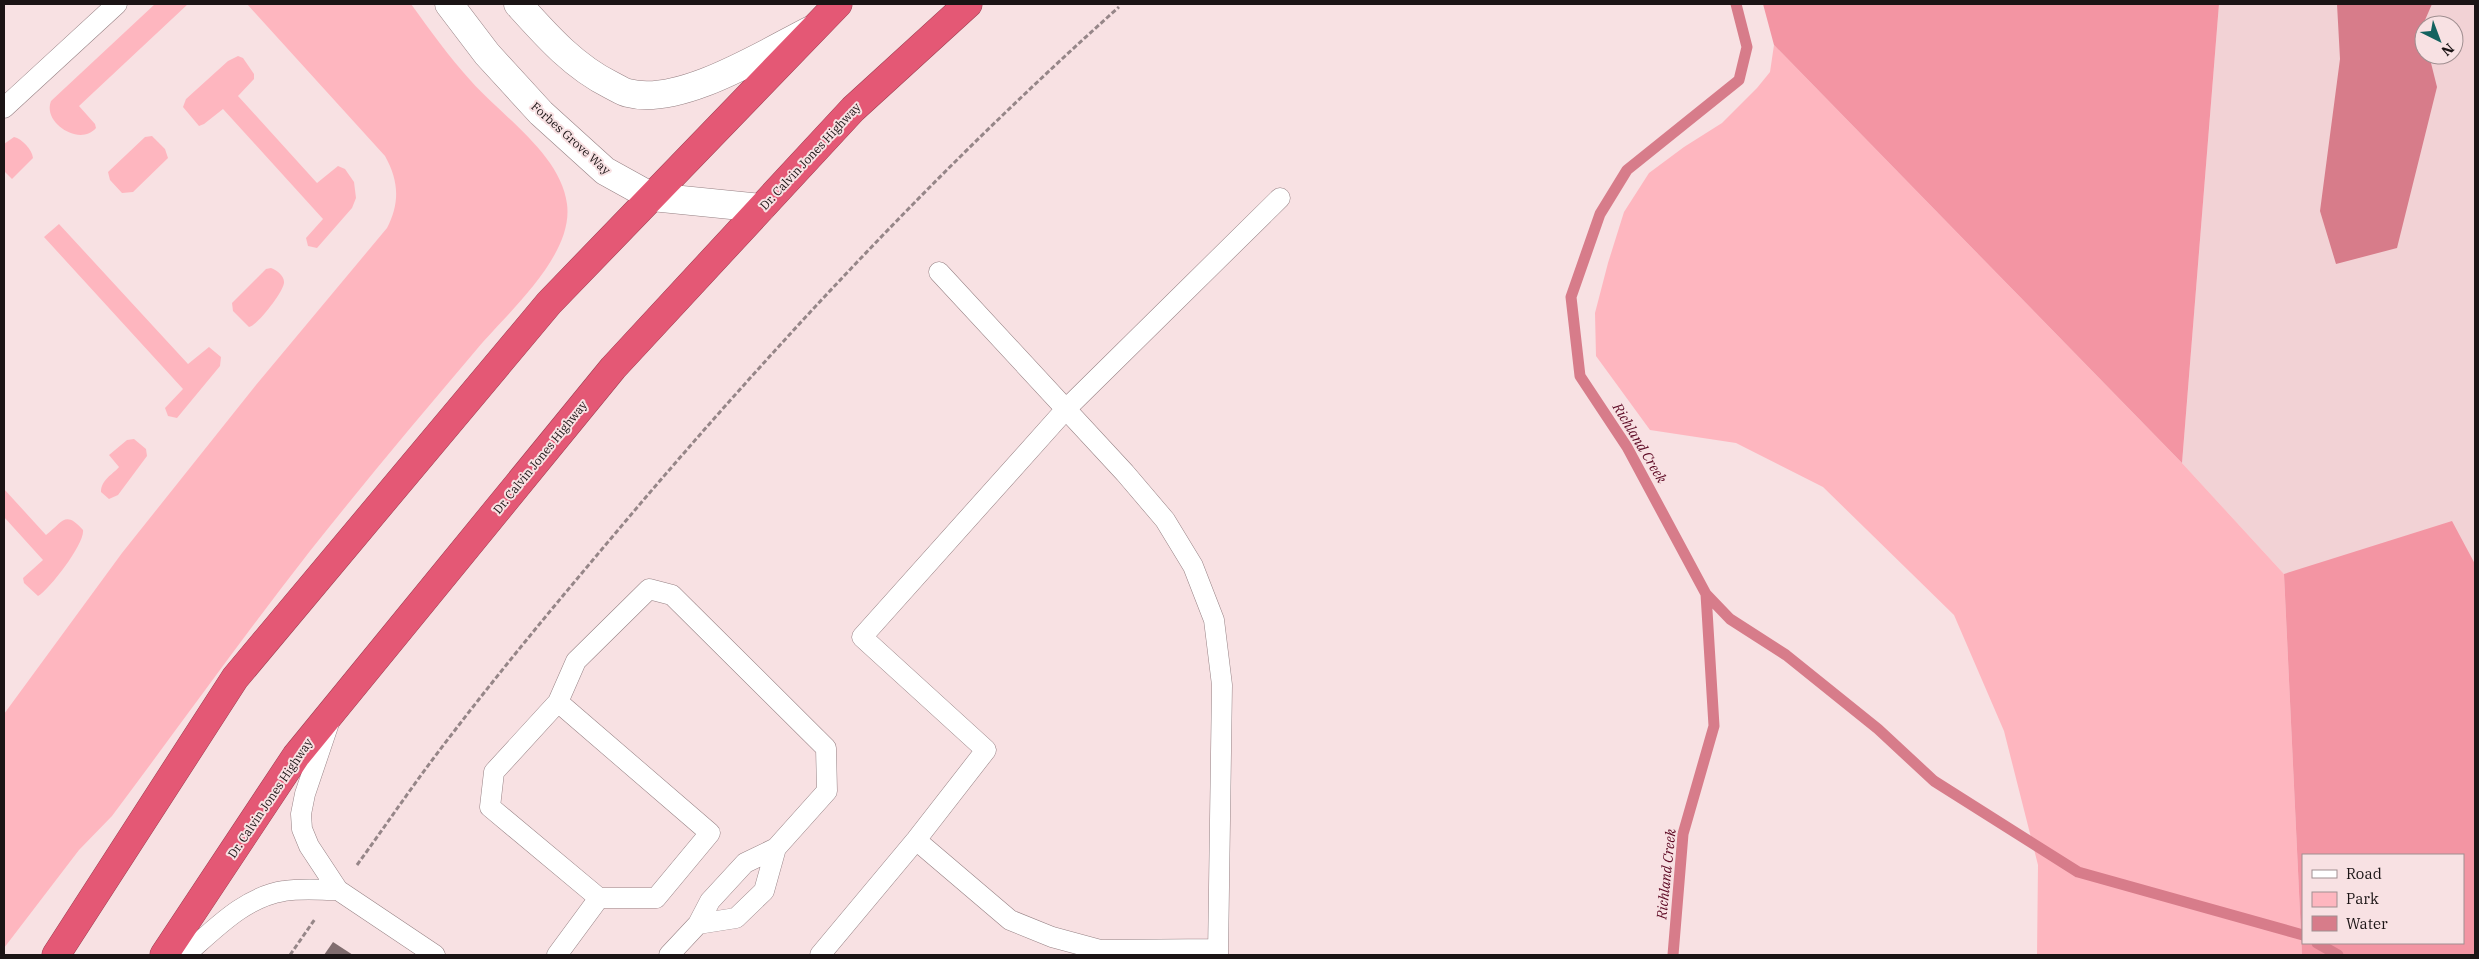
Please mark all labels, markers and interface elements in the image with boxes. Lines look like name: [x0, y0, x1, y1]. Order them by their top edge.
north arrow: [2414, 15, 2464, 65]
text: N: [2438, 39, 2458, 60]
street label: Forbes Grove Way: [528, 99, 614, 178]
street label: Dr. Calvin Jones Highway: [756, 99, 864, 213]
street label: Dr. Calvin Jones Highway: [490, 397, 591, 517]
water label: Richland Creek: [1608, 399, 1671, 487]
street label: Dr. Calvin Jones Highway: [224, 735, 316, 861]
water label: Richland Creek: [1652, 827, 1680, 921]
legend: [2302, 854, 2464, 944]
text: Road: [2346, 864, 2382, 883]
text: Park: [2346, 889, 2379, 908]
text: Water: [2346, 914, 2388, 933]

